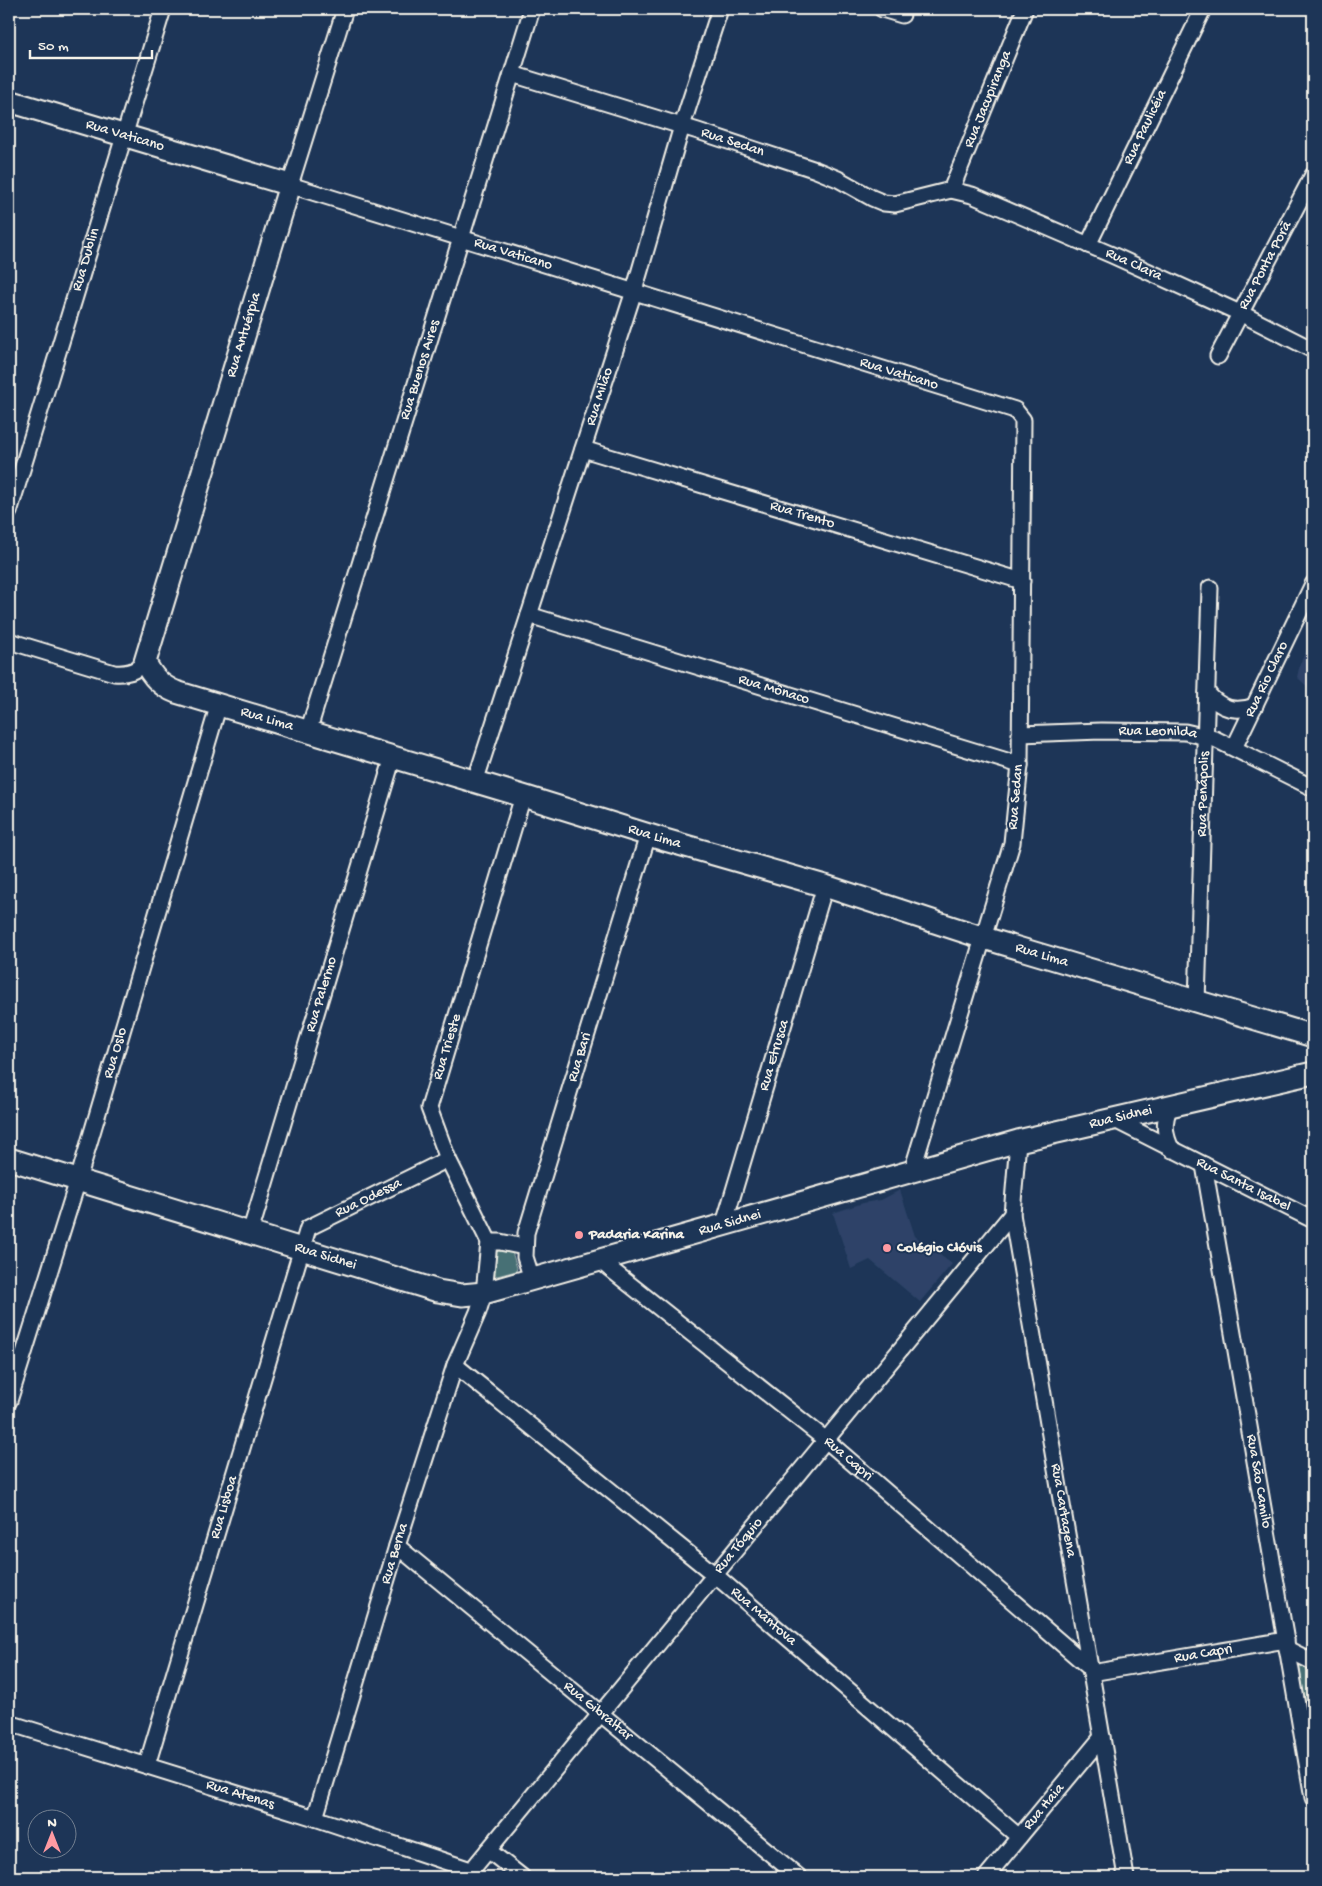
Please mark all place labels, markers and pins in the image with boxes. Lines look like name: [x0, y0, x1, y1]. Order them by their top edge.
place label: Padaria Karina: [588, 1226, 684, 1244]
marker: Padaria Karina: [573, 1229, 585, 1241]
place label: Colégio Clóvis: [896, 1239, 983, 1257]
marker: Colégio Clóvis: [881, 1242, 893, 1254]

